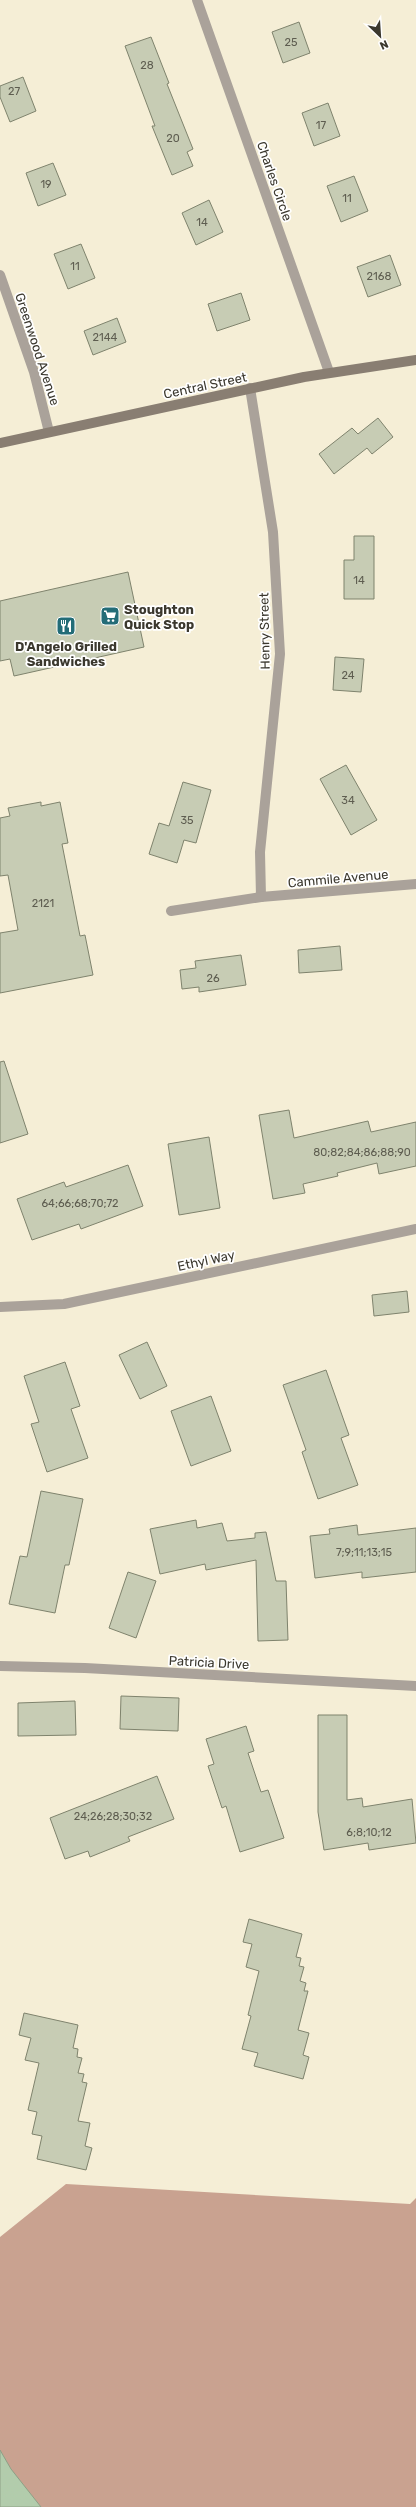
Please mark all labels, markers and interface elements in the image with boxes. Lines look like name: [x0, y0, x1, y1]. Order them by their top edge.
north arrow: [360, 16, 400, 56]
house number: 25: [285, 36, 298, 49]
text: N: [378, 37, 390, 52]
house number: 28: [140, 59, 154, 72]
house number: 27: [8, 85, 20, 98]
house number: 17: [316, 119, 327, 132]
house number: 20: [166, 132, 180, 145]
street label: Charles Circle: [254, 139, 295, 223]
house number: 19: [40, 178, 52, 191]
house number: 11: [342, 192, 352, 205]
house number: 14: [196, 216, 208, 229]
house number: 11: [70, 260, 80, 273]
house number: 2168: [367, 270, 391, 283]
street label: Greenwood Avenue: [12, 291, 63, 407]
house number: 2144: [93, 331, 118, 344]
street label: Central Street: [162, 369, 248, 402]
house number: 14: [353, 574, 365, 587]
street label: Henry Street: [256, 592, 273, 670]
place label: Stoughton Quick Stop: [124, 602, 194, 632]
supermarket icon: Stoughton Quick Stop: [99, 605, 121, 627]
restaurant icon: D'Angelo Grilled Sandwiches: [55, 615, 77, 637]
place label: D'Angelo Grilled Sandwiches: [15, 639, 117, 669]
house number: 24: [341, 669, 355, 682]
house number: 34: [341, 794, 355, 807]
house number: 35: [180, 814, 194, 827]
street label: Cammile Avenue: [287, 867, 389, 890]
house number: 2121: [32, 897, 54, 910]
house number: 26: [206, 972, 220, 985]
house number: 80;82;84;86;88;90: [313, 1146, 411, 1159]
house number: 64;66;68;70;72: [41, 1197, 119, 1210]
street label: Ethyl Way: [176, 1247, 236, 1274]
house number: 7;9;11;13;15: [336, 1546, 392, 1559]
street label: Patricia Drive: [168, 1653, 250, 1672]
house number: 24;26;28;30;32: [74, 1810, 152, 1823]
house number: 6;8;10;12: [346, 1826, 392, 1839]

